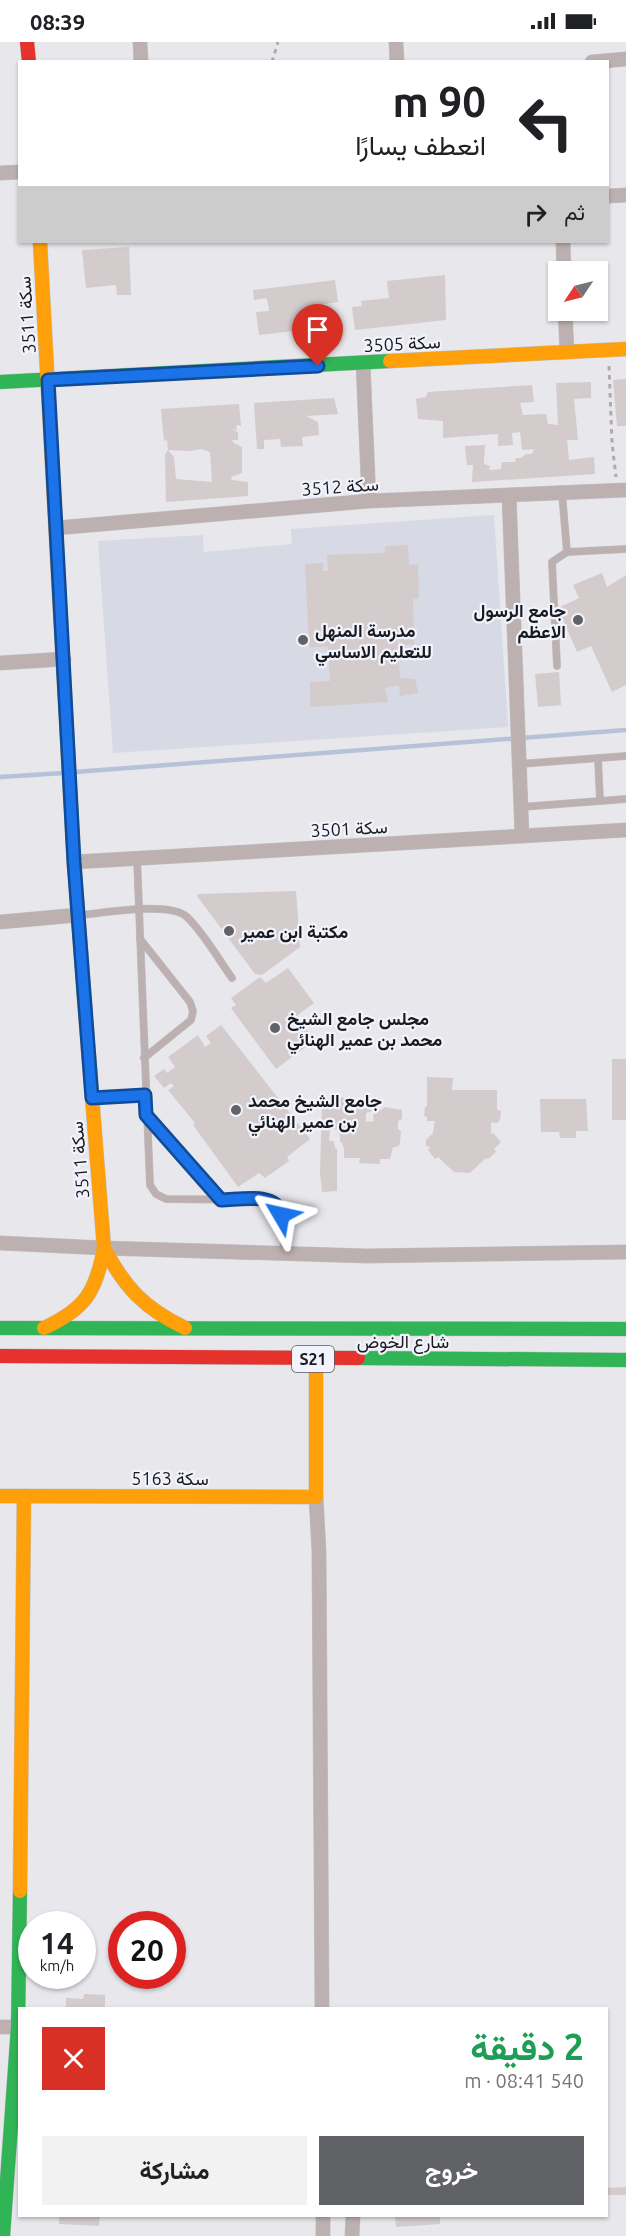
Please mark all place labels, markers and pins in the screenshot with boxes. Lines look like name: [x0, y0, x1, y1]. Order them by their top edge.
pin: [292, 304, 343, 366]
place label: جامع الرسول الاعظم: [474, 600, 566, 644]
marker: جامع الرسول الاعظم: [571, 613, 585, 627]
place label: مدرسة المنهل للتعليم الاساسي: [315, 620, 432, 667]
marker: مدرسة المنهل للتعليم الاساسي: [296, 633, 310, 647]
place label: مكتبة ابن عمير: [240, 921, 348, 943]
marker: مكتبة ابن عمير: [222, 924, 236, 938]
place label: مجلس جامع الشيخ محمد بن عمير الهنائي: [287, 1008, 443, 1055]
marker: مجلس جامع الشيخ محمد بن عمير الهنائي: [268, 1021, 282, 1035]
place label: جامع الشيخ محمد بن عمير الهنائي: [248, 1090, 382, 1137]
marker: جامع الشيخ محمد بن عمير الهنائي: [229, 1103, 243, 1117]

